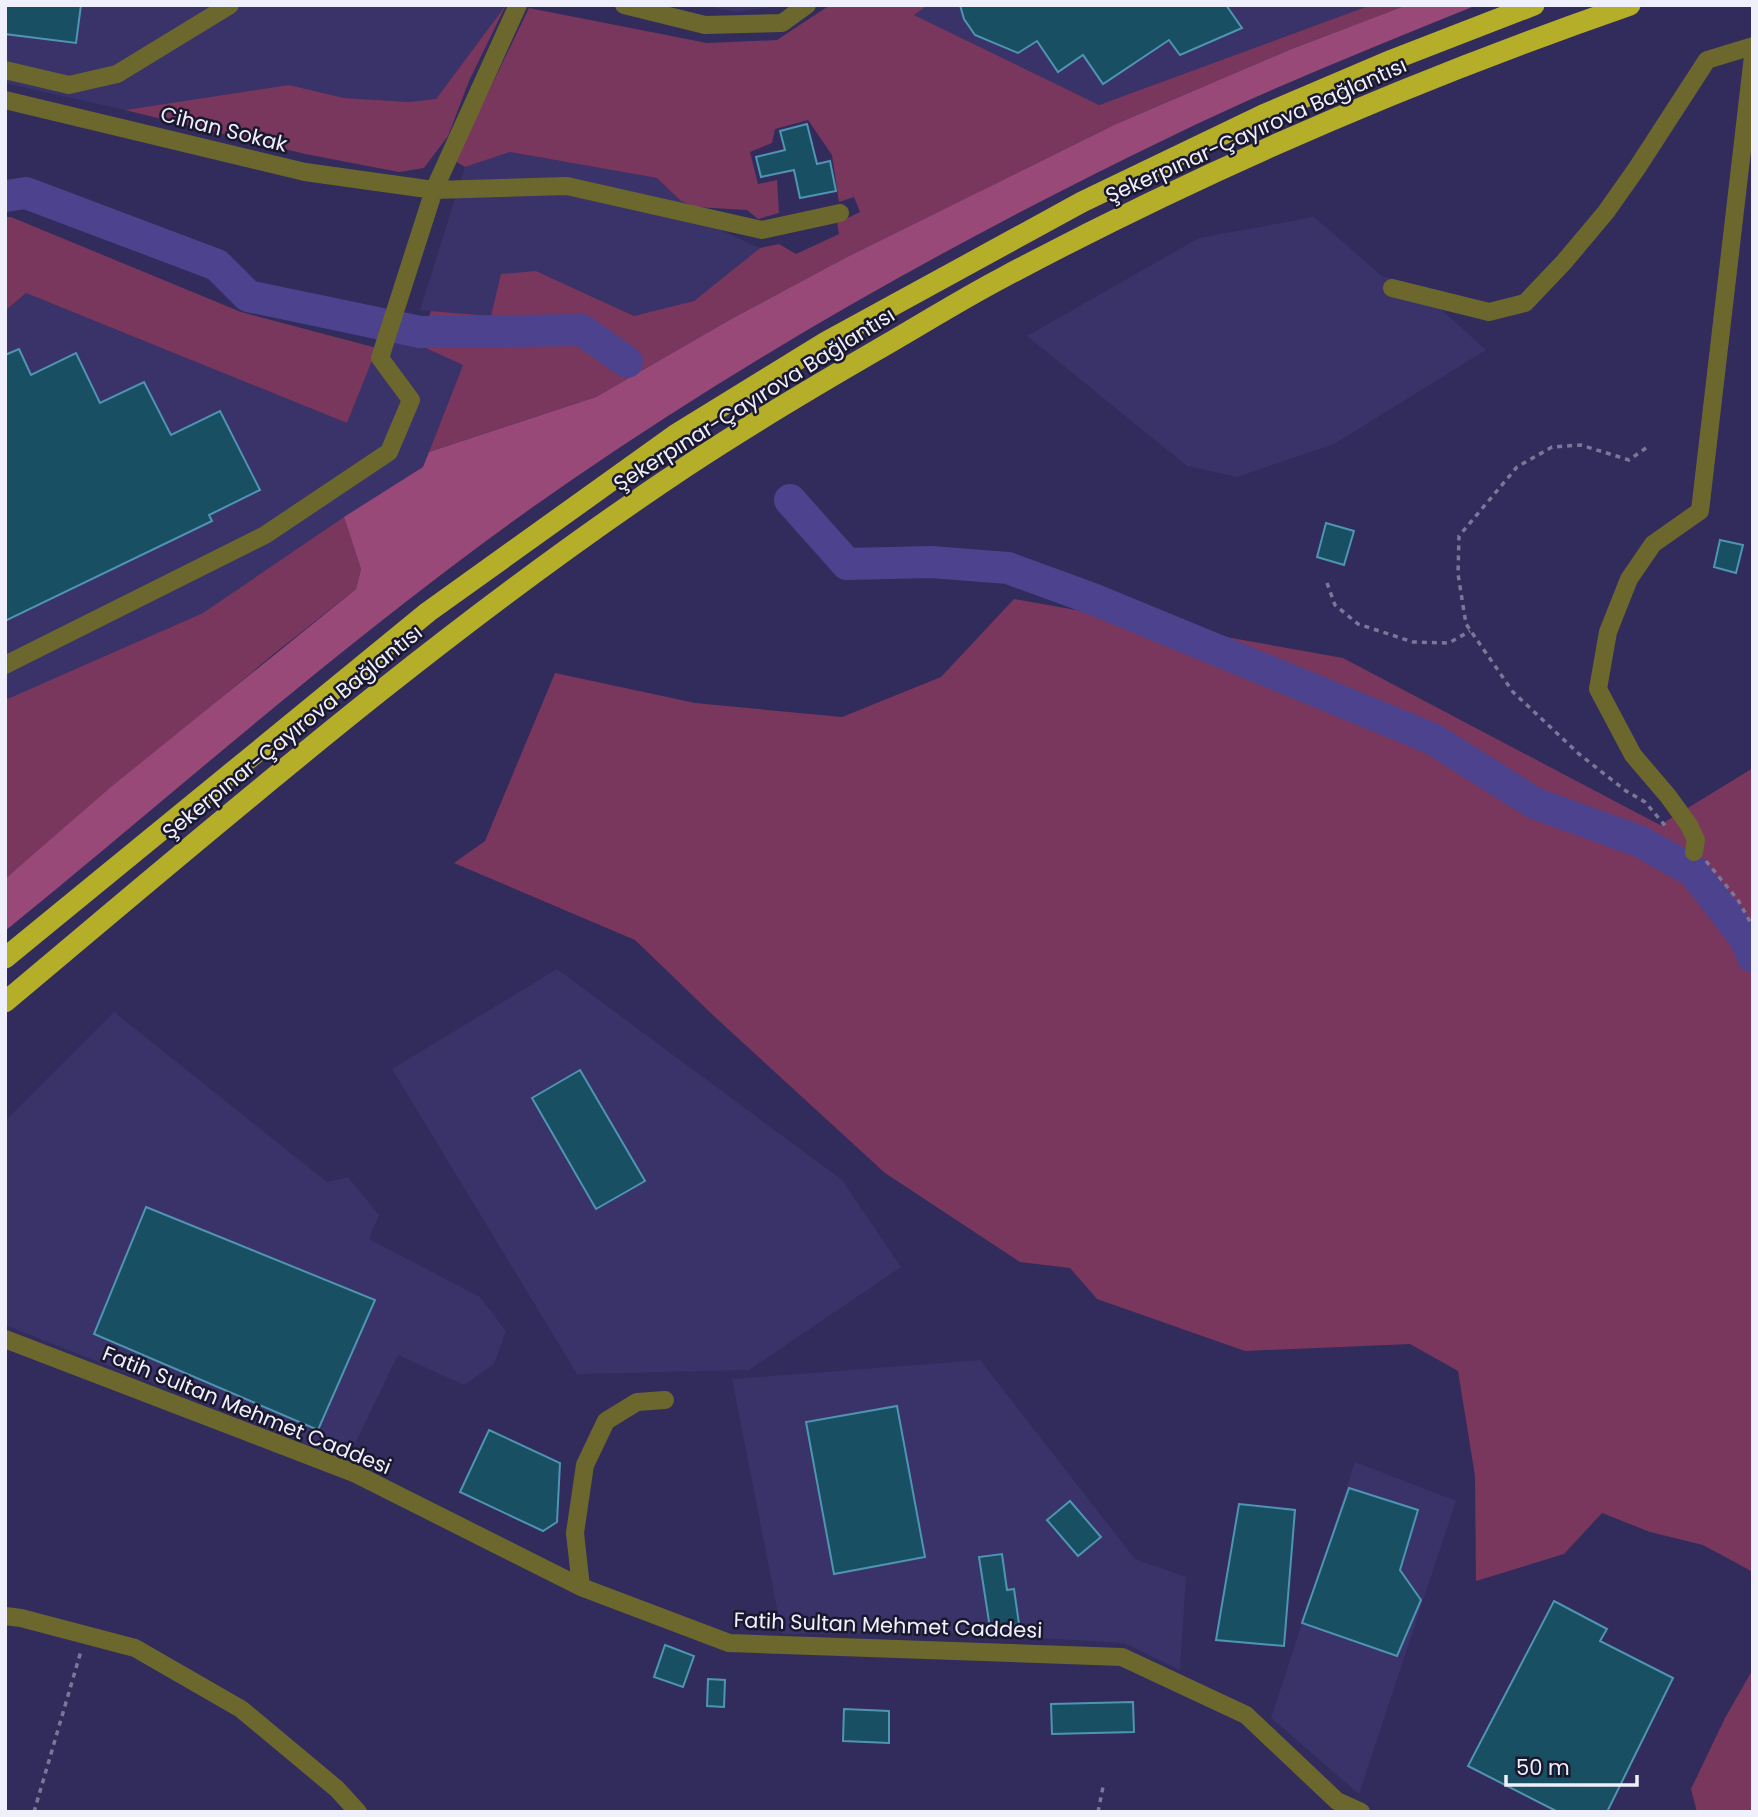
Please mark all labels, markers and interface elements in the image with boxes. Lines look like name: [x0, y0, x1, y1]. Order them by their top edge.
street label: Şekerpınar-Çayırova Bağlantısı: [1101, 50, 1411, 210]
street label: Cihan Sokak: [158, 99, 291, 159]
street label: Şekerpınar-Çayırova Bağlantısı: [608, 300, 900, 498]
street label: Şekerpınar-Çayırova Bağlantısı: [156, 618, 428, 846]
street label: Fatih Sultan Mehmet Caddesi: [98, 1339, 396, 1481]
street label: Fatih Sultan Mehmet Caddesi: [733, 1605, 1043, 1645]
scale bar: [1506, 1744, 1637, 1788]
text: 50 m: [1516, 1753, 1570, 1782]

